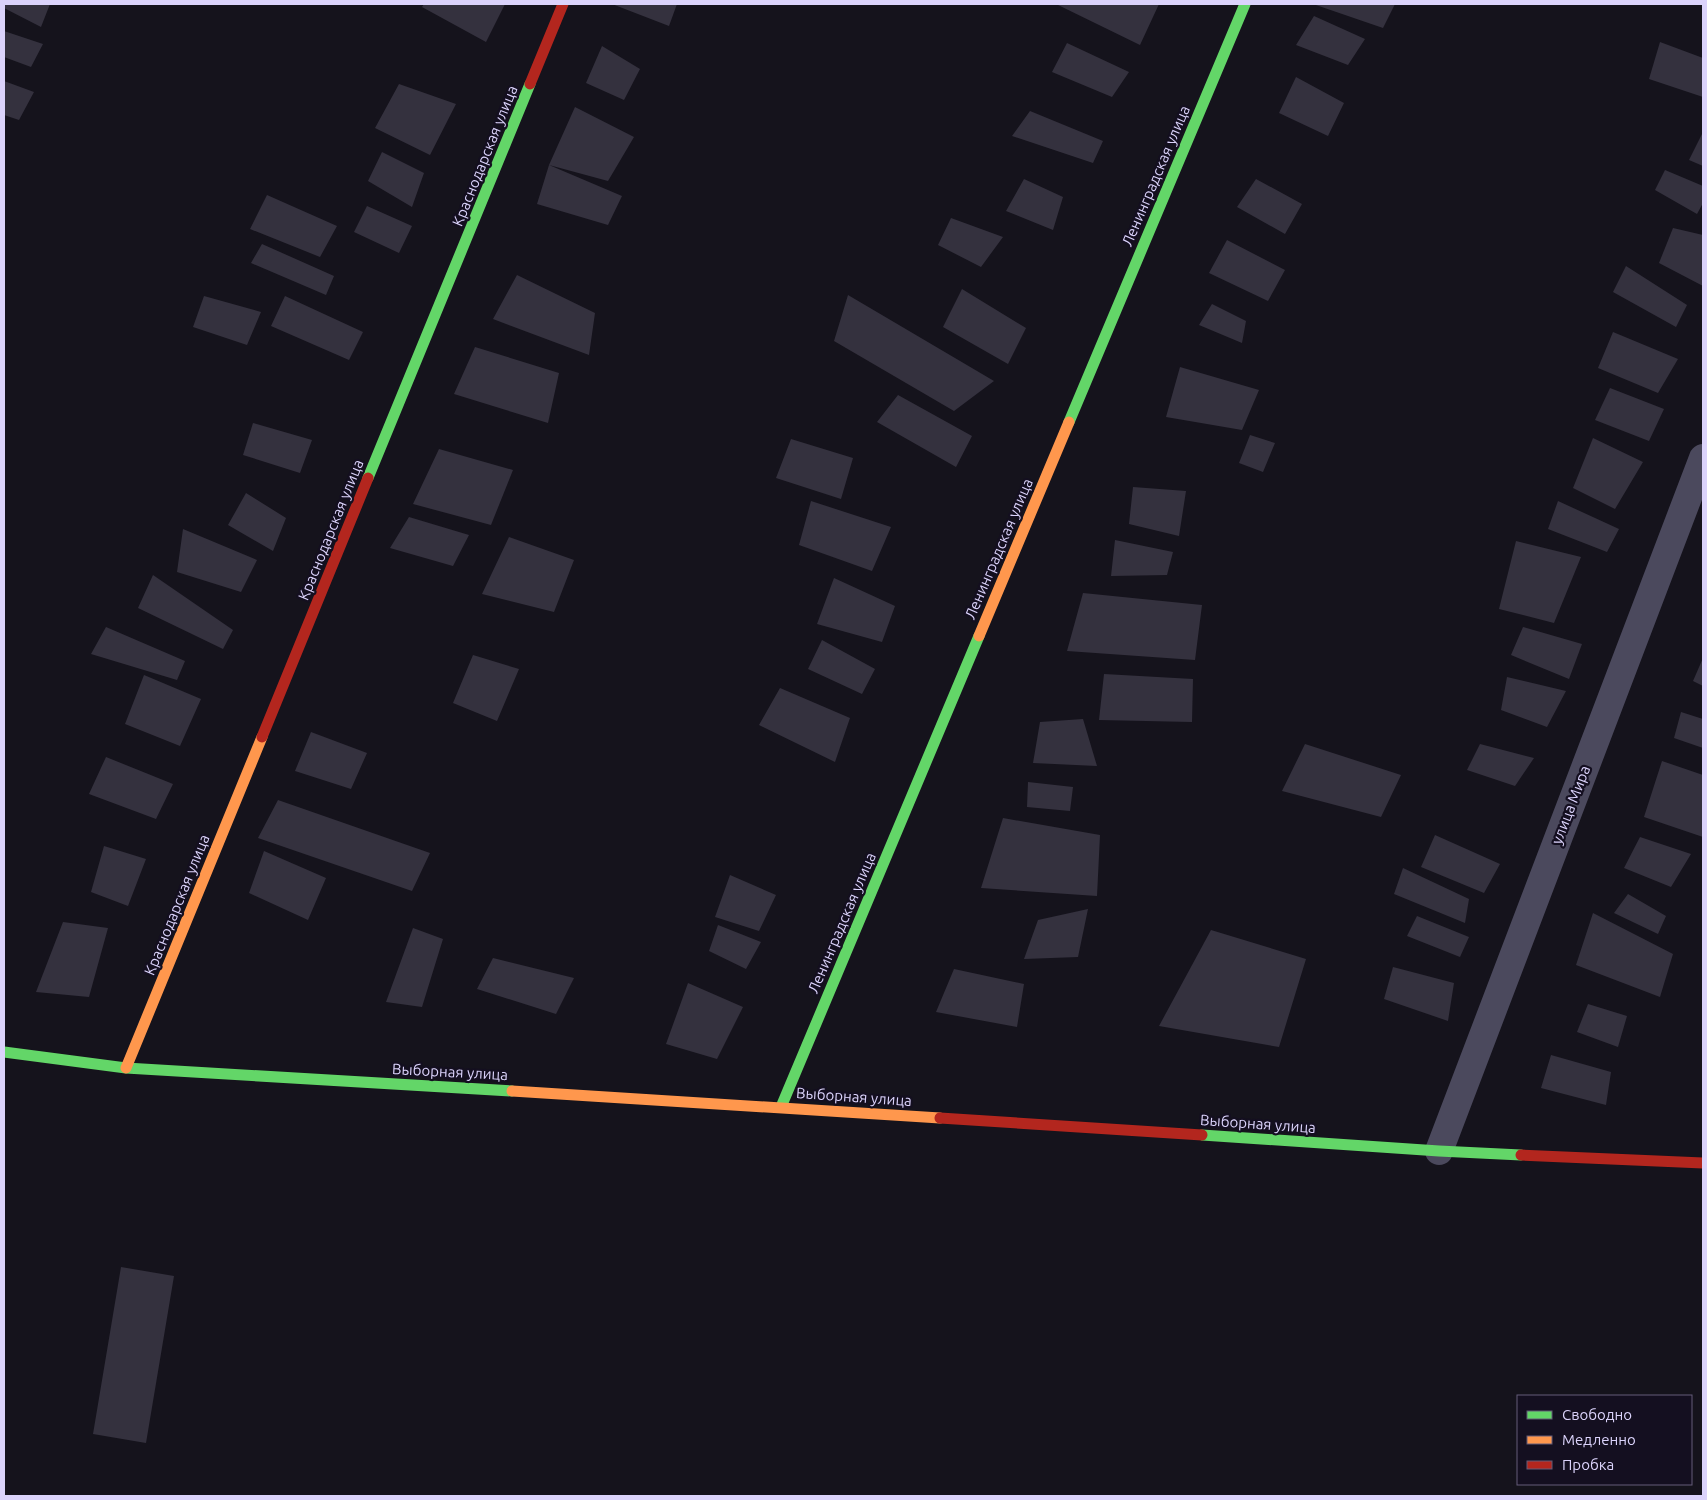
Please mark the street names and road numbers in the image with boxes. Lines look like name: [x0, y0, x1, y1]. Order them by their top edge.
street label: Краснодарская улица: [448, 83, 521, 229]
street label: Ленинградская улица: [1118, 103, 1193, 249]
street label: Краснодарская улица: [294, 457, 367, 603]
street label: Ленинградская улица: [961, 476, 1036, 622]
street label: улица Мира: [1548, 763, 1593, 847]
street label: Краснодарская улица: [140, 832, 213, 978]
street label: Ленинградская улица: [804, 850, 879, 996]
street label: Выборная улица: [392, 1060, 508, 1083]
street label: Выборная улица: [796, 1084, 913, 1109]
street label: Выборная улица: [1200, 1111, 1317, 1136]

